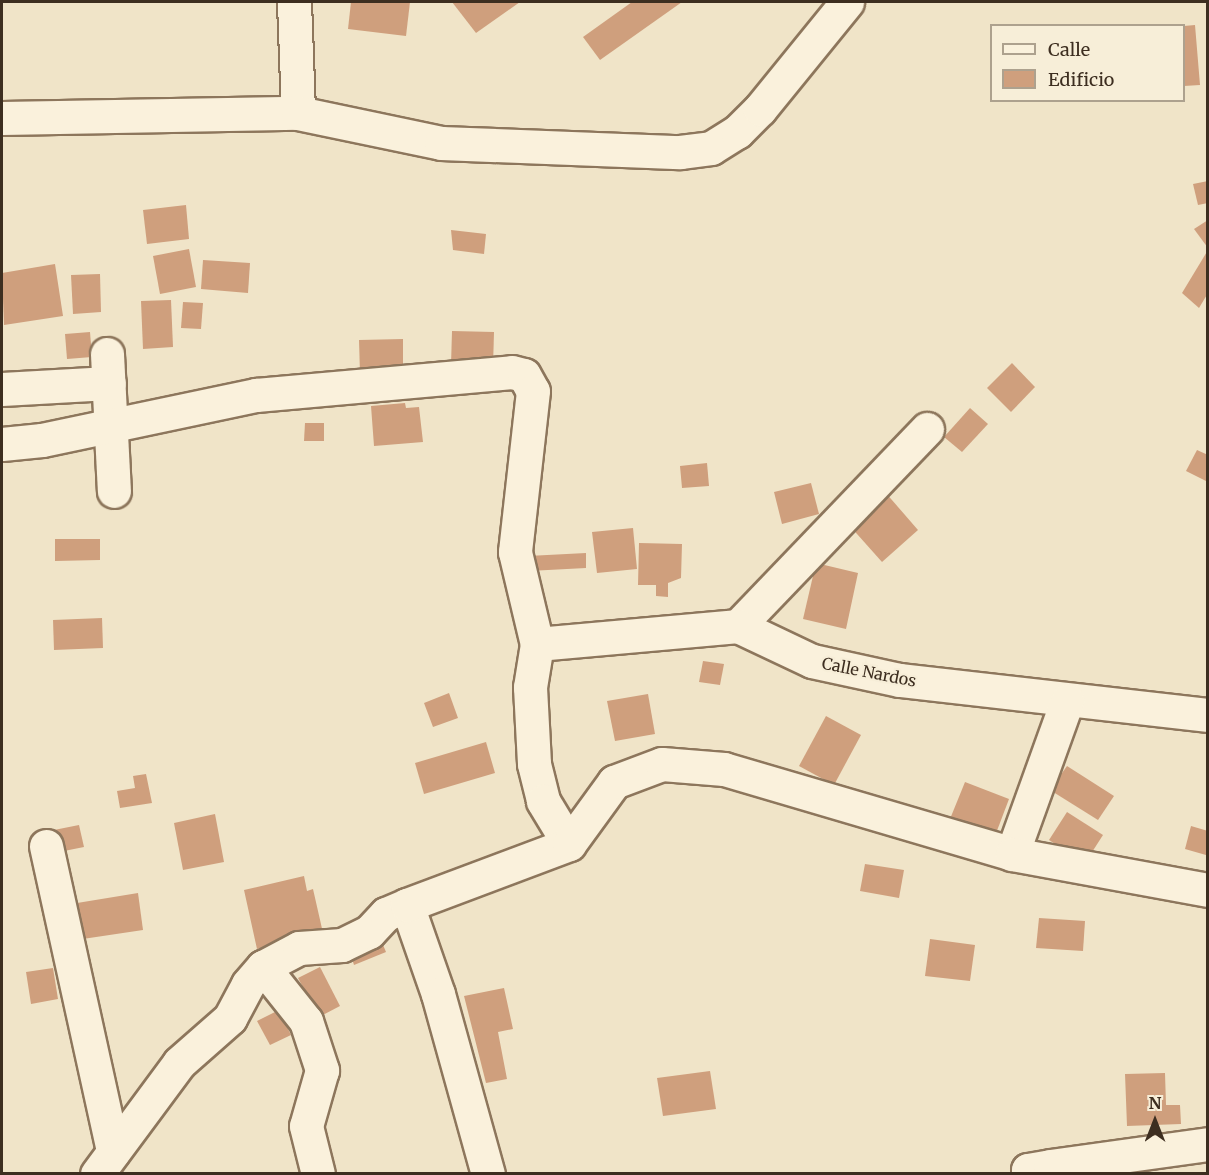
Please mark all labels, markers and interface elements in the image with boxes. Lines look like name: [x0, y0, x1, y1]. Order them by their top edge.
legend: [990, 24, 1185, 102]
text: Calle: [1048, 38, 1090, 61]
text: Edificio: [1048, 68, 1114, 91]
street label: Calle Nardos: [820, 653, 918, 691]
north arrow: [1125, 1091, 1185, 1151]
text: N: [1149, 1093, 1161, 1113]

